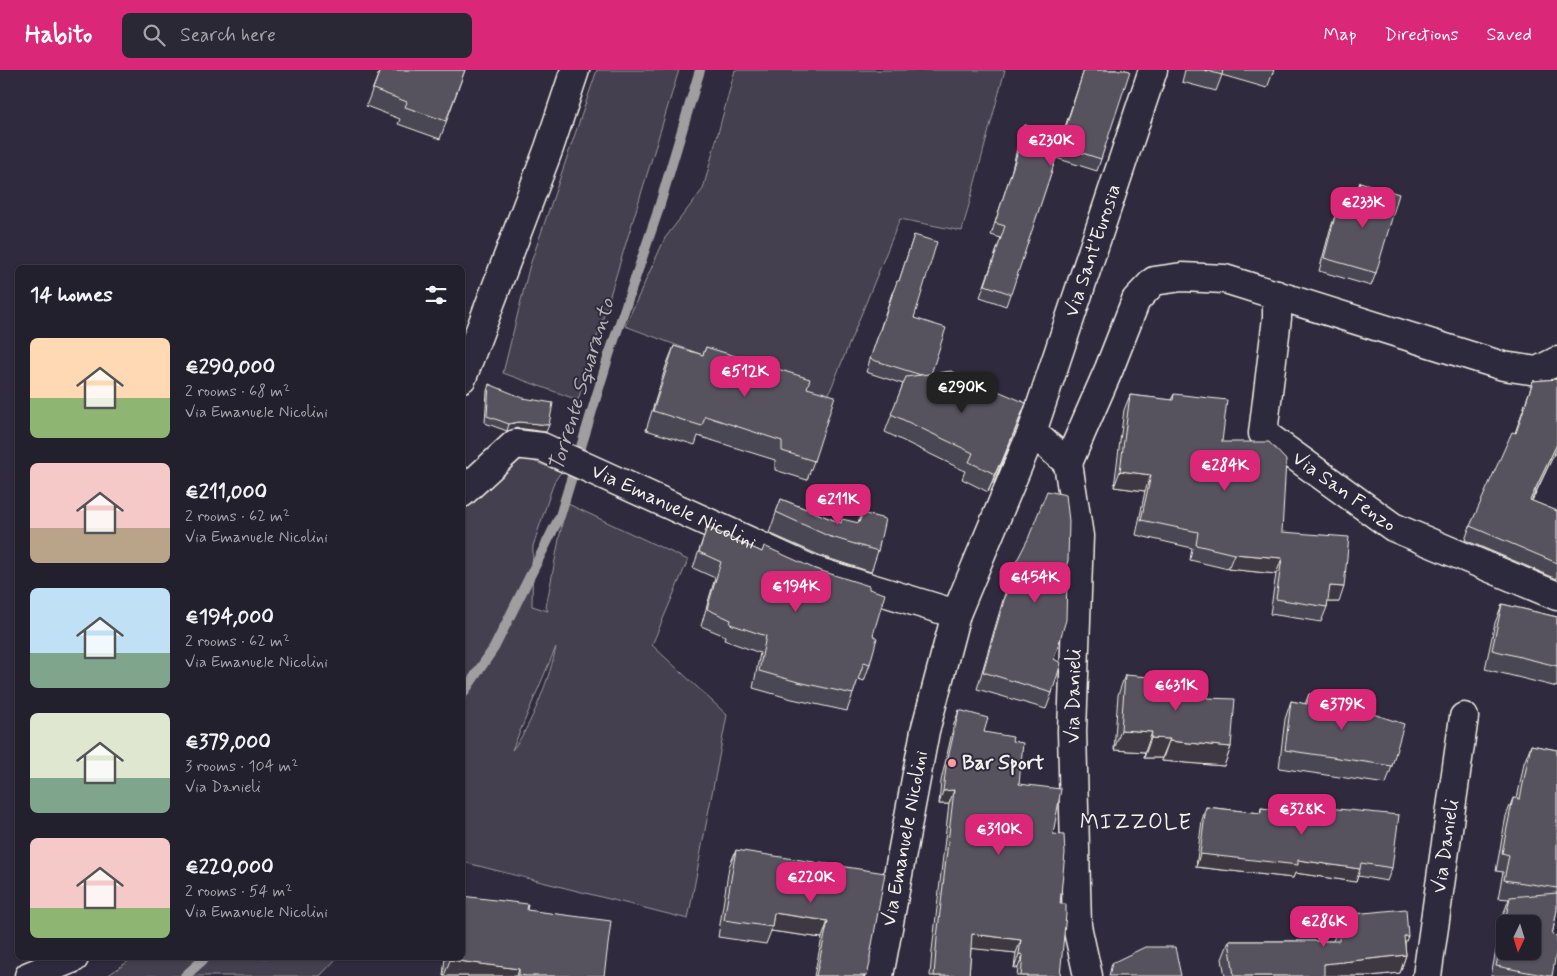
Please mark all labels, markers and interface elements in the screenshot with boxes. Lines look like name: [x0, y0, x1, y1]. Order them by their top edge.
search box: [122, 13, 472, 58]
text: Habito: [25, 20, 92, 51]
icon: search: [140, 21, 168, 49]
text: Search here: [180, 23, 276, 48]
text: Map: [1324, 23, 1357, 47]
text: Directions: [1385, 23, 1459, 47]
text: Saved: [1487, 23, 1532, 47]
pin: €230K: [1016, 124, 1086, 167]
text: €230K: [1028, 130, 1074, 151]
street label: Via Sant'Eurosia: [1058, 180, 1128, 321]
pin: €233K: [1328, 186, 1398, 229]
text: €233K: [1342, 192, 1384, 213]
text: 14 homes: [30, 281, 113, 309]
icon: filters: [422, 281, 450, 309]
water label: Torrente Squaranto: [542, 294, 622, 475]
text: €290,000: [185, 353, 275, 381]
pin: €512K: [710, 356, 780, 398]
icon: home: [70, 358, 130, 418]
text: €512K: [721, 361, 769, 382]
pin: €290K: [927, 372, 997, 414]
text: €290K: [938, 377, 986, 398]
text: 2 rooms · 68 m²: [185, 381, 290, 402]
text: Via Emanuele Nicolini: [185, 402, 328, 423]
street label: Via San Fenzo: [1287, 445, 1402, 538]
pin: €284K: [1190, 450, 1260, 492]
text: €284K: [1201, 455, 1249, 476]
street label: Via Emanuele Nicolini: [587, 458, 761, 556]
text: €211,000: [185, 478, 267, 506]
icon: home: [70, 483, 130, 543]
pin: €211K: [803, 484, 873, 526]
text: €211K: [817, 489, 859, 510]
text: 2 rooms · 62 m²: [185, 506, 290, 527]
text: Via Emanuele Nicolini: [185, 527, 328, 548]
pin: €454K: [1000, 562, 1070, 604]
text: €454K: [1010, 567, 1060, 588]
pin: €194K: [761, 570, 831, 613]
text: €194K: [772, 576, 820, 597]
text: €194,000: [185, 603, 274, 631]
icon: home: [70, 608, 130, 668]
text: 2 rooms · 62 m²: [185, 631, 290, 652]
street label: Via Danieli: [1060, 648, 1088, 744]
text: Via Emanuele Nicolini: [185, 652, 328, 673]
pin: €631K: [1141, 670, 1211, 712]
text: €631K: [1155, 675, 1197, 696]
pin: €379K: [1307, 688, 1377, 731]
text: €379K: [1319, 694, 1365, 715]
text: €379,000: [185, 728, 271, 756]
icon: home: [70, 733, 130, 793]
street label: Via Emanuele Nicolini: [875, 748, 935, 929]
place label: Bar Sport: [962, 750, 1045, 777]
text: 3 rooms · 104 m²: [185, 756, 298, 777]
marker: Bar Sport: [946, 757, 958, 769]
text: Via Danieli: [185, 777, 261, 798]
pin: €328K: [1267, 794, 1337, 836]
street label: Via Danieli: [1425, 797, 1466, 895]
text: €328K: [1279, 799, 1325, 820]
district label: MIZZOLE: [1080, 809, 1192, 837]
pin: €310K: [964, 814, 1034, 856]
text: €310K: [976, 819, 1022, 840]
text: €220,000: [185, 853, 274, 881]
icon: home: [70, 858, 130, 918]
pin: €220K: [776, 862, 846, 904]
text: €220K: [787, 867, 835, 888]
text: 2 rooms · 54 m²: [185, 881, 292, 902]
text: Via Emanuele Nicolini: [185, 902, 328, 923]
pin: €286K: [1289, 906, 1359, 948]
text: €286K: [1301, 911, 1347, 932]
north arrow: [1496, 915, 1541, 960]
map controls: [1496, 915, 1541, 960]

